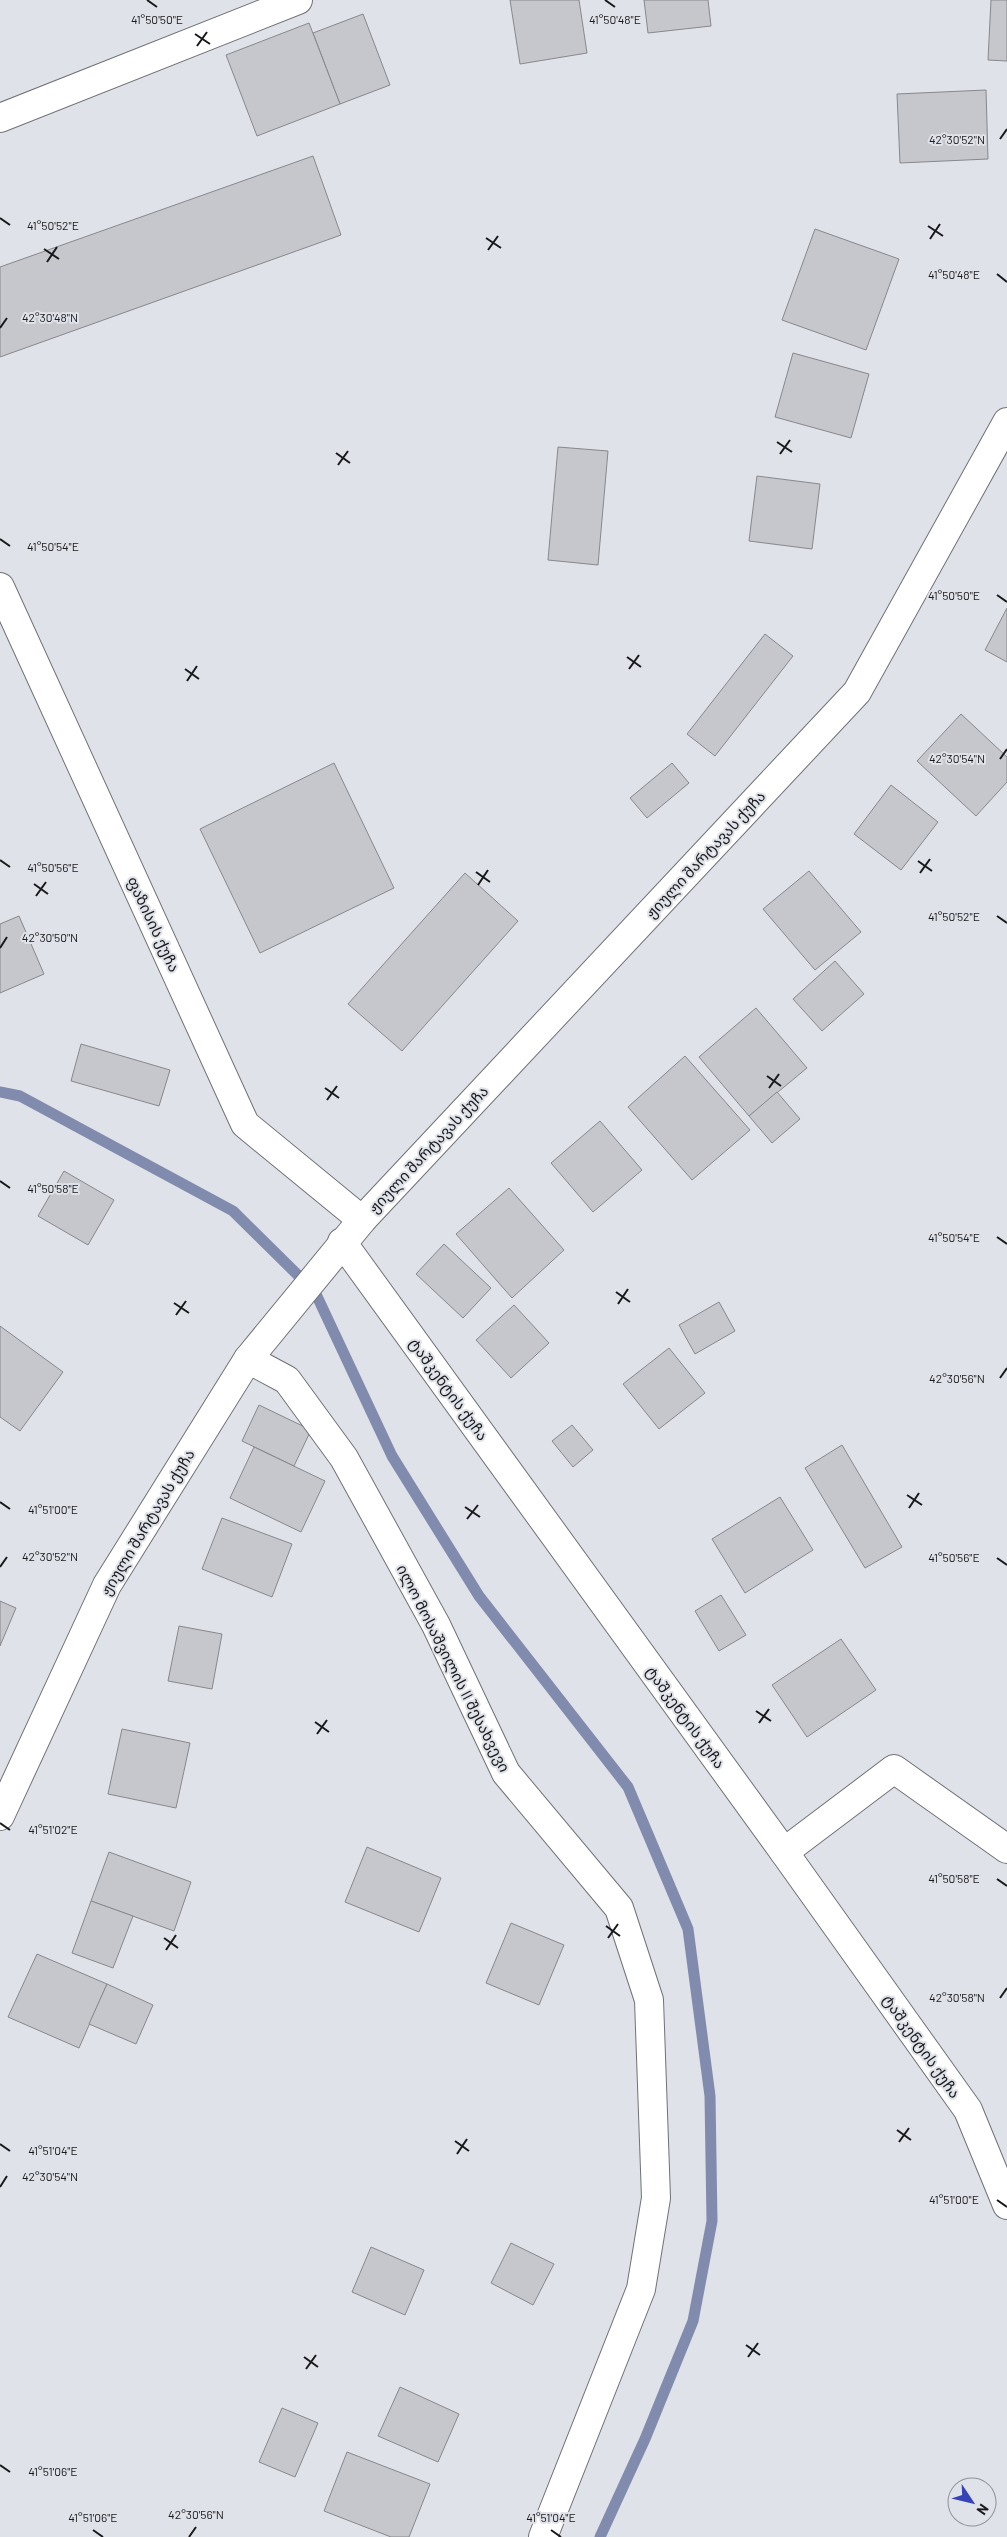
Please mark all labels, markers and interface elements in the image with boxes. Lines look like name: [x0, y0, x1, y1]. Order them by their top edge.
text: 41°50'50"E: [131, 12, 183, 26]
text: 41°50'48"E: [589, 12, 641, 26]
text: 42°30'52"N: [929, 132, 985, 146]
text: 41°50'52"E: [27, 218, 79, 232]
text: 41°50'48"E: [928, 267, 980, 281]
text: 42°30'48"N: [22, 310, 78, 324]
text: 41°50'54"E: [27, 539, 79, 553]
text: 41°50'50"E: [928, 588, 980, 602]
text: 42°30'54"N: [929, 751, 985, 765]
street label: ჟიული შარტავას ქუჩა: [641, 787, 769, 922]
text: 41°50'56"E: [27, 860, 79, 874]
street label: ფაზისის ქუჩა: [123, 873, 184, 975]
text: 41°50'52"E: [928, 909, 980, 923]
text: 42°30'50"N: [22, 930, 78, 944]
street label: ჟიული შარტავას ქუჩა: [364, 1082, 492, 1217]
text: 41°50'58"E: [27, 1181, 79, 1195]
text: 41°50'54"E: [928, 1230, 980, 1244]
street label: ტაშკენტის ქუჩა: [405, 1334, 492, 1444]
text: 42°30'56"N: [929, 1371, 985, 1385]
street label: ჟიული შარტავას ქუჩა: [96, 1446, 199, 1599]
text: 41°51'00"E: [28, 1502, 78, 1516]
text: 42°30'52"N: [22, 1549, 78, 1563]
text: 41°50'56"E: [928, 1550, 980, 1564]
street label: ილო მოსაშვილის II შესახვევი: [393, 1561, 514, 1775]
street label: ტაშკენტის ქუჩა: [642, 1662, 729, 1772]
text: 41°51'02"E: [28, 1822, 78, 1836]
text: 41°50'58"E: [928, 1871, 980, 1885]
text: 42°30'58"N: [929, 1990, 985, 2004]
street label: ტაშკენტის ქუჩა: [879, 1991, 964, 2102]
text: 41°51'04"E: [28, 2143, 78, 2157]
text: 42°30'54"N: [22, 2169, 78, 2183]
text: 41°51'00"E: [929, 2192, 979, 2206]
text: 41°51'06"E: [28, 2464, 78, 2478]
north arrow: [947, 2477, 997, 2527]
text: N: [973, 2501, 993, 2518]
text: 42°30'56"N: [168, 2507, 224, 2521]
text: 41°51'06"E: [68, 2510, 118, 2524]
text: 41°51'04"E: [526, 2510, 576, 2524]

